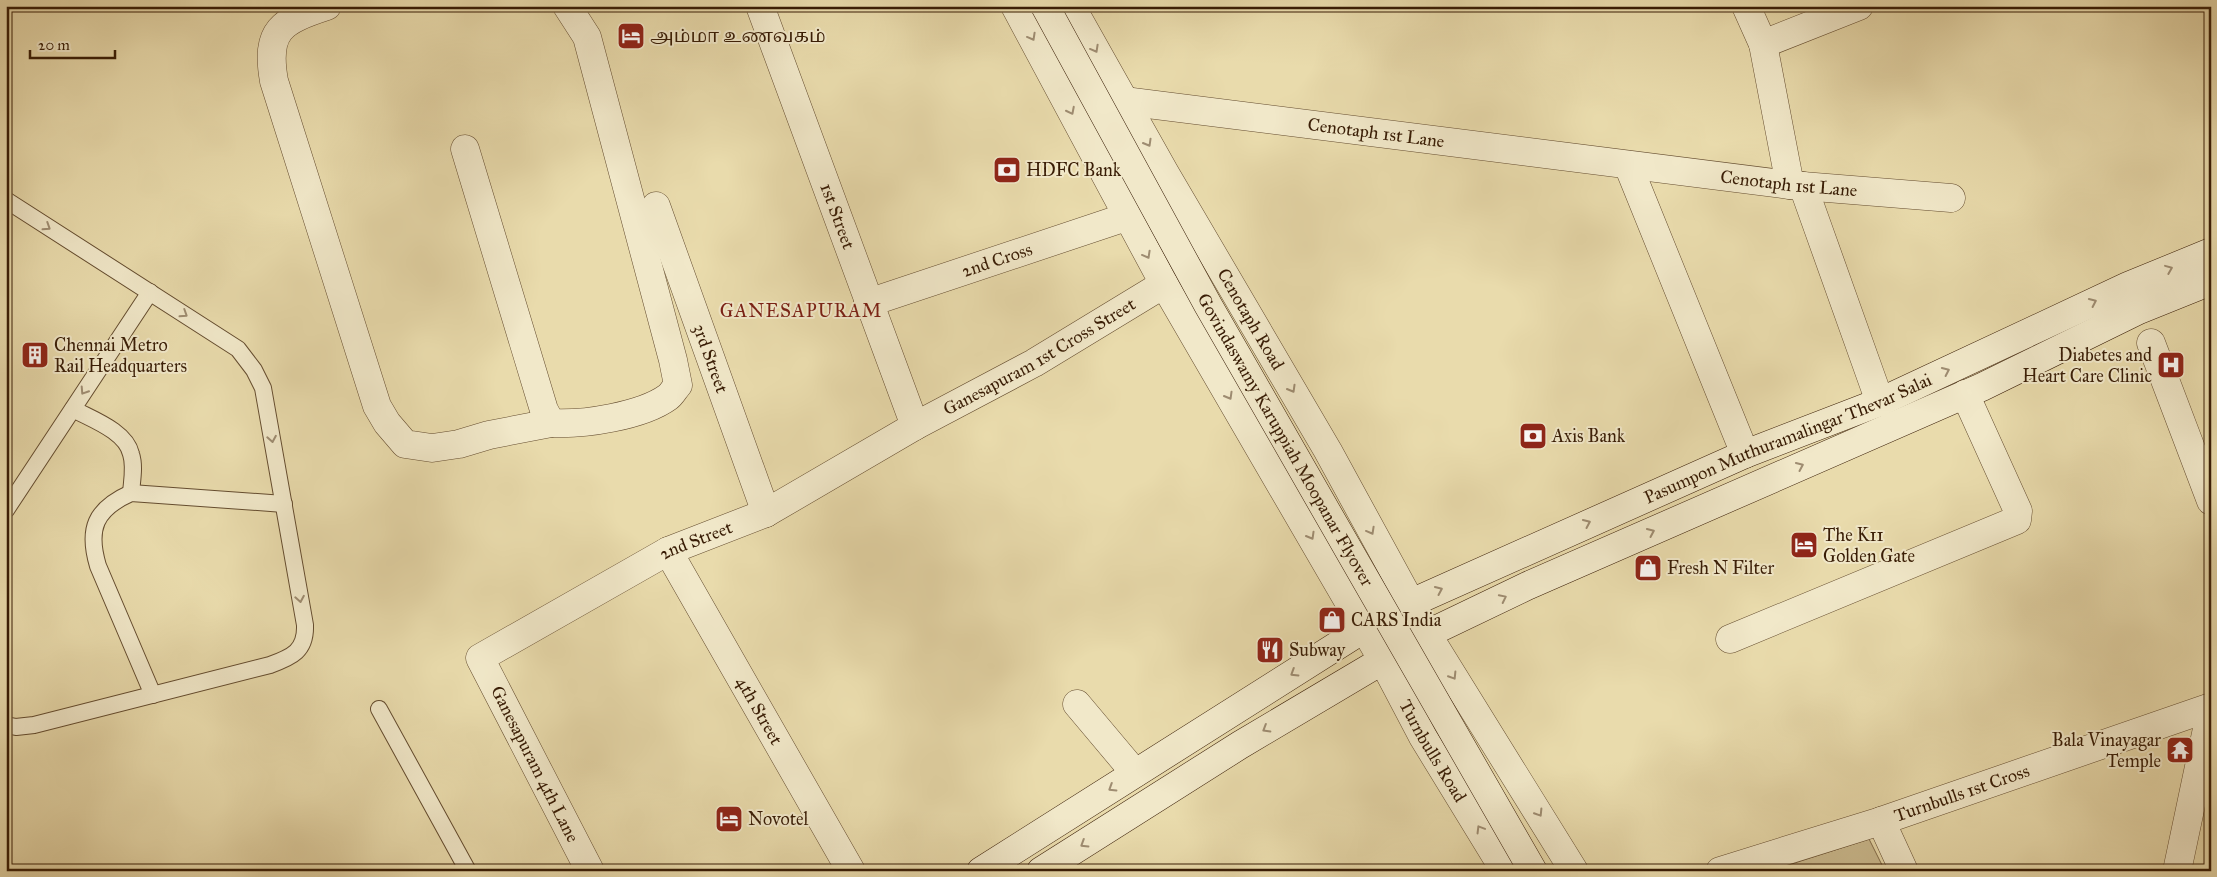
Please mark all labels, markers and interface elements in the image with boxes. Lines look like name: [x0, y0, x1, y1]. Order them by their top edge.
hotel icon: அம்மா உணவகம்: [616, 21, 646, 51]
place label: அம்மா உணவகம்: [650, 25, 826, 47]
scale bar: [30, 28, 115, 60]
one-way arrow: [1025, 32, 1035, 41]
text: 20 m: [38, 36, 70, 54]
one-way arrow: [1088, 44, 1098, 53]
one-way arrow: [1065, 106, 1075, 115]
street label: Cenotaph 1st Lane: [1306, 113, 1446, 152]
one-way arrow: [1141, 138, 1151, 147]
bank icon: HDFC Bank: [992, 155, 1022, 185]
place label: HDFC Bank: [1026, 159, 1122, 181]
street label: Cenotaph 1st Lane: [1719, 165, 1858, 201]
street label: 1st Street: [815, 180, 860, 253]
one-way arrow: [42, 220, 51, 230]
street label: 2nd Cross: [959, 238, 1035, 282]
one-way arrow: [1141, 250, 1151, 259]
street label: Cenotaph Road: [1212, 264, 1289, 374]
one-way arrow: [2165, 265, 2173, 275]
street label: Govindaswamy Karuppiah Moopanar Flyover: [1193, 289, 1378, 591]
street label: Ganesapuram 1st Cross Street: [939, 293, 1140, 420]
one-way arrow: [2088, 298, 2097, 308]
district label: GANESAPURAM: [720, 299, 882, 322]
one-way arrow: [179, 308, 188, 318]
street label: 3rd Street: [688, 321, 733, 396]
place label: Chennai Metro Rail Headquarters: [54, 334, 187, 378]
building icon: Chennai Metro Rail Headquarters: [20, 340, 50, 370]
place label: Diabetes and Heart Care Clinic: [2022, 344, 2152, 387]
hospital icon: Diabetes and Heart Care Clinic: [2156, 350, 2186, 380]
one-way arrow: [1941, 367, 1950, 377]
street label: Pasumpon Muthuramalingar Thevar Salai: [1641, 368, 1935, 509]
one-way arrow: [1285, 384, 1295, 393]
one-way arrow: [81, 386, 90, 395]
one-way arrow: [1223, 390, 1233, 399]
bank icon: Axis Bank: [1518, 421, 1548, 451]
place label: Axis Bank: [1551, 425, 1626, 447]
one-way arrow: [266, 435, 276, 443]
one-way arrow: [1795, 462, 1804, 473]
street label: 2nd Street: [655, 516, 736, 565]
one-way arrow: [1582, 519, 1591, 529]
place label: The K11 Golden Gate: [1823, 524, 1915, 567]
one-way arrow: [1365, 525, 1375, 534]
one-way arrow: [1646, 527, 1655, 538]
one-way arrow: [1305, 530, 1315, 539]
hotel icon: The K11 Golden Gate: [1789, 530, 1819, 560]
shop icon: Fresh N Filter: [1633, 553, 1663, 583]
place label: Fresh N Filter: [1667, 557, 1774, 579]
one-way arrow: [1434, 586, 1443, 596]
one-way arrow: [1498, 593, 1507, 604]
one-way arrow: [295, 595, 305, 603]
shop icon: CARS India: [1317, 605, 1347, 635]
place label: CARS India: [1351, 609, 1442, 631]
restaurant icon: Subway: [1255, 635, 1285, 665]
place label: Subway: [1289, 639, 1346, 661]
one-way arrow: [1290, 666, 1299, 676]
one-way arrow: [1446, 670, 1456, 679]
street label: 4th Street: [731, 673, 788, 749]
street label: Ganesapuram 4th Lane: [486, 682, 584, 846]
street label: Turnbulls Road: [1394, 696, 1471, 806]
one-way arrow: [1262, 723, 1271, 733]
place label: Bala Vinayagar Temple: [2052, 729, 2161, 772]
temple icon: Bala Vinayagar Temple: [2165, 735, 2195, 765]
street label: Turnbulls 1st Cross: [1891, 760, 2032, 827]
one-way arrow: [1108, 781, 1117, 791]
hotel icon: Novotel: [714, 804, 744, 834]
place label: Novotel: [748, 808, 809, 830]
one-way arrow: [1532, 808, 1542, 817]
one-way arrow: [1476, 826, 1486, 835]
one-way arrow: [1080, 837, 1089, 847]

